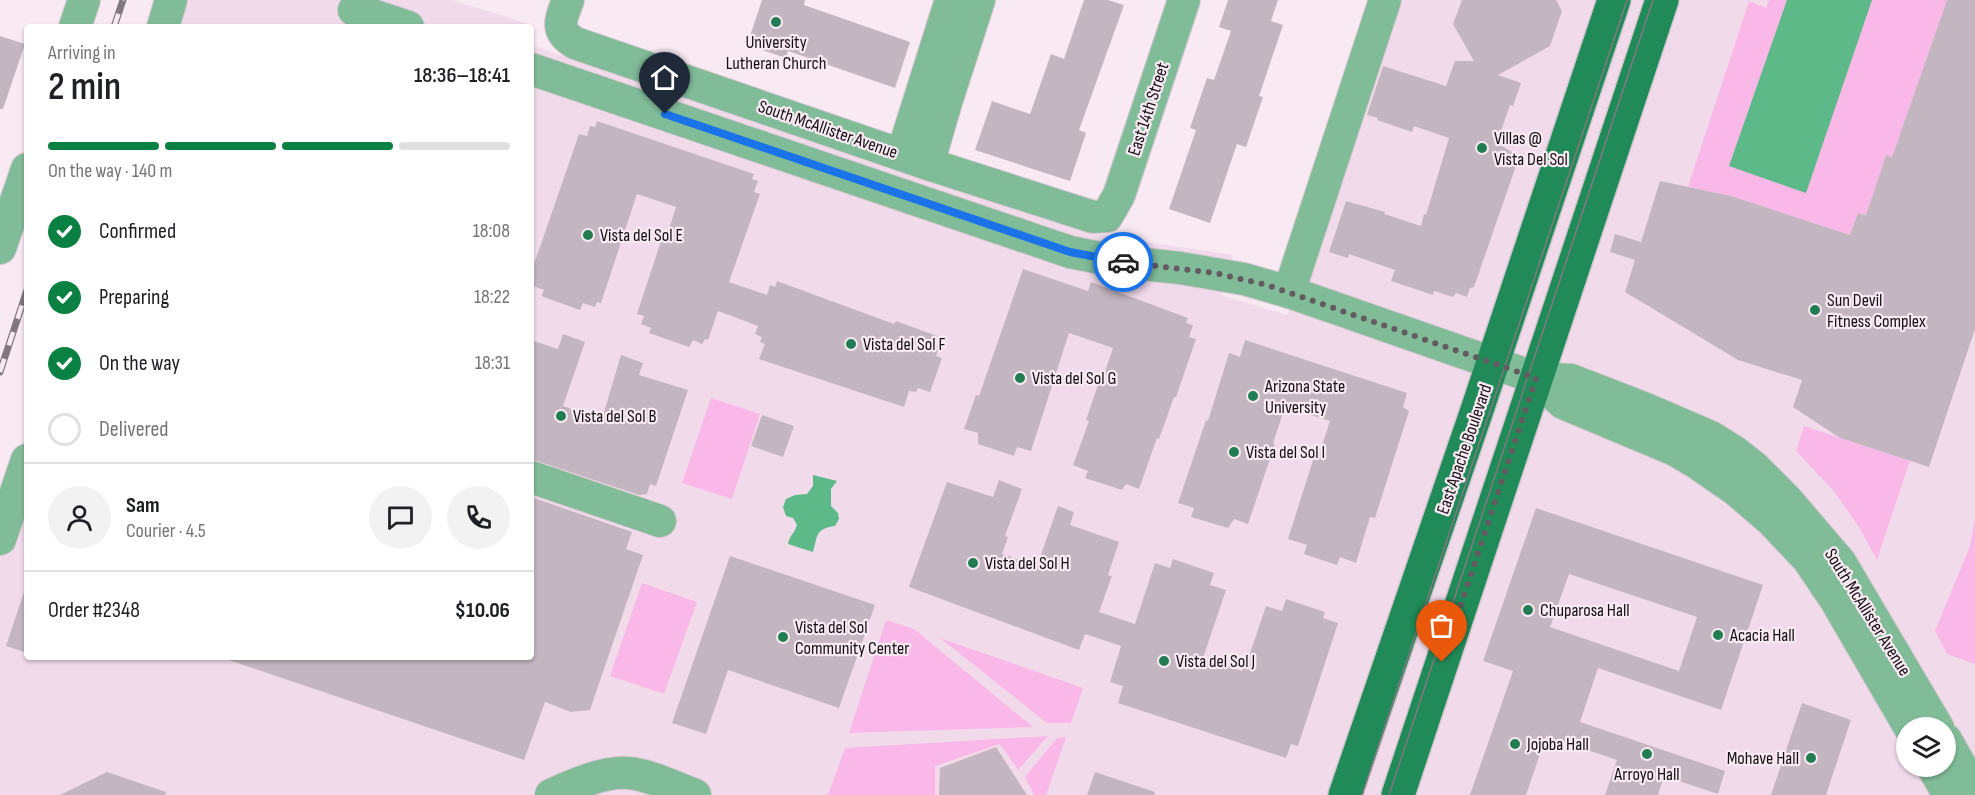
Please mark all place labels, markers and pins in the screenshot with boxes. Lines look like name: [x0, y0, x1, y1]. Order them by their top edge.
marker: University Lutheran Church: [769, 15, 783, 29]
place label: University Lutheran Church: [726, 32, 826, 74]
pin: [639, 52, 690, 114]
place label: Villas @ Vista Del Sol: [1494, 128, 1568, 170]
marker: Villas @ Vista Del Sol: [1475, 141, 1489, 155]
place label: Vista del Sol E: [600, 225, 683, 246]
marker: Vista del Sol E: [581, 228, 595, 242]
place label: Sun Devil Fitness Complex: [1827, 290, 1926, 332]
marker: Sun Devil Fitness Complex: [1808, 303, 1822, 317]
place label: Vista del Sol F: [863, 334, 946, 355]
marker: Vista del Sol F: [844, 337, 858, 351]
place label: Vista del Sol G: [1032, 368, 1116, 389]
marker: Vista del Sol G: [1013, 371, 1027, 385]
place label: Arizona State University: [1264, 376, 1345, 418]
marker: Arizona State University: [1246, 389, 1260, 403]
place label: Vista del Sol B: [573, 406, 656, 427]
marker: Vista del Sol B: [554, 409, 568, 423]
place label: Vista del Sol I: [1246, 442, 1325, 463]
marker: Vista del Sol I: [1227, 445, 1241, 459]
place label: Vista del Sol H: [985, 553, 1070, 574]
marker: Vista del Sol H: [966, 556, 980, 570]
pin: [1416, 600, 1467, 662]
place label: Chuparosa Hall: [1540, 600, 1630, 621]
marker: Chuparosa Hall: [1521, 603, 1535, 617]
place label: Vista del Sol Community Center: [795, 617, 909, 659]
place label: Acacia Hall: [1729, 625, 1795, 646]
marker: Acacia Hall: [1711, 628, 1725, 642]
marker: Vista del Sol Community Center: [776, 630, 790, 644]
place label: Vista del Sol J: [1176, 651, 1255, 672]
marker: Vista del Sol J: [1157, 654, 1171, 668]
place label: Jojoba Hall: [1526, 734, 1589, 755]
marker: Jojoba Hall: [1508, 737, 1522, 751]
marker: Arroyo Hall: [1640, 747, 1654, 761]
place label: Mohave Hall: [1727, 748, 1799, 769]
marker: Mohave Hall: [1804, 751, 1818, 765]
place label: Arroyo Hall: [1613, 764, 1680, 785]

